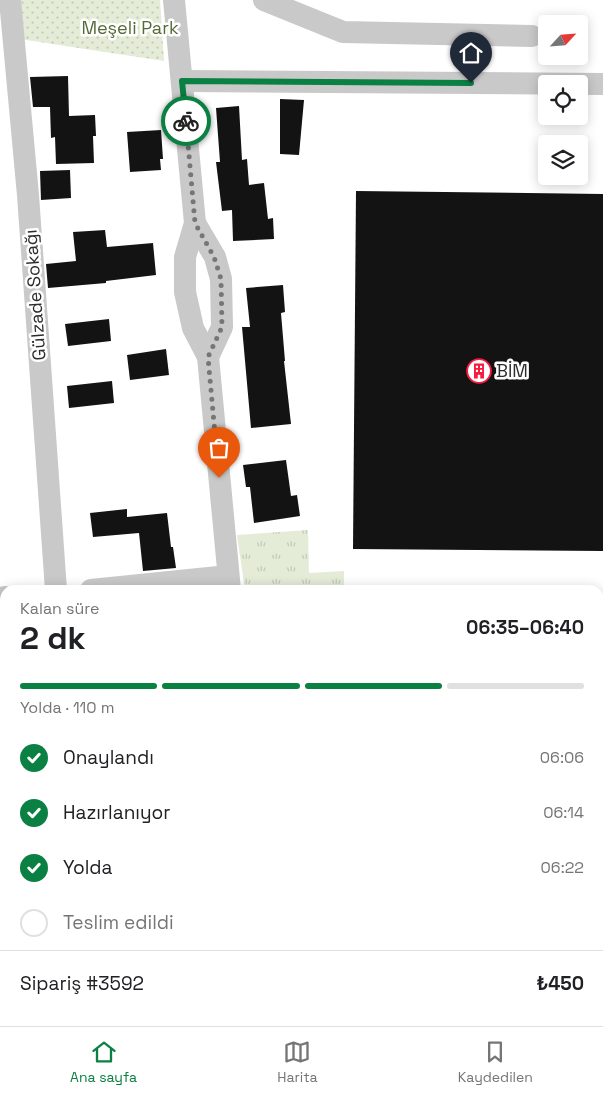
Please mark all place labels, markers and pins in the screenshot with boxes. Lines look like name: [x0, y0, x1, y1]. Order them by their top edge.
pin: [450, 32, 492, 83]
building icon: BİM: [466, 358, 492, 384]
place label: BİM: [496, 359, 528, 382]
pin: [198, 427, 240, 478]

